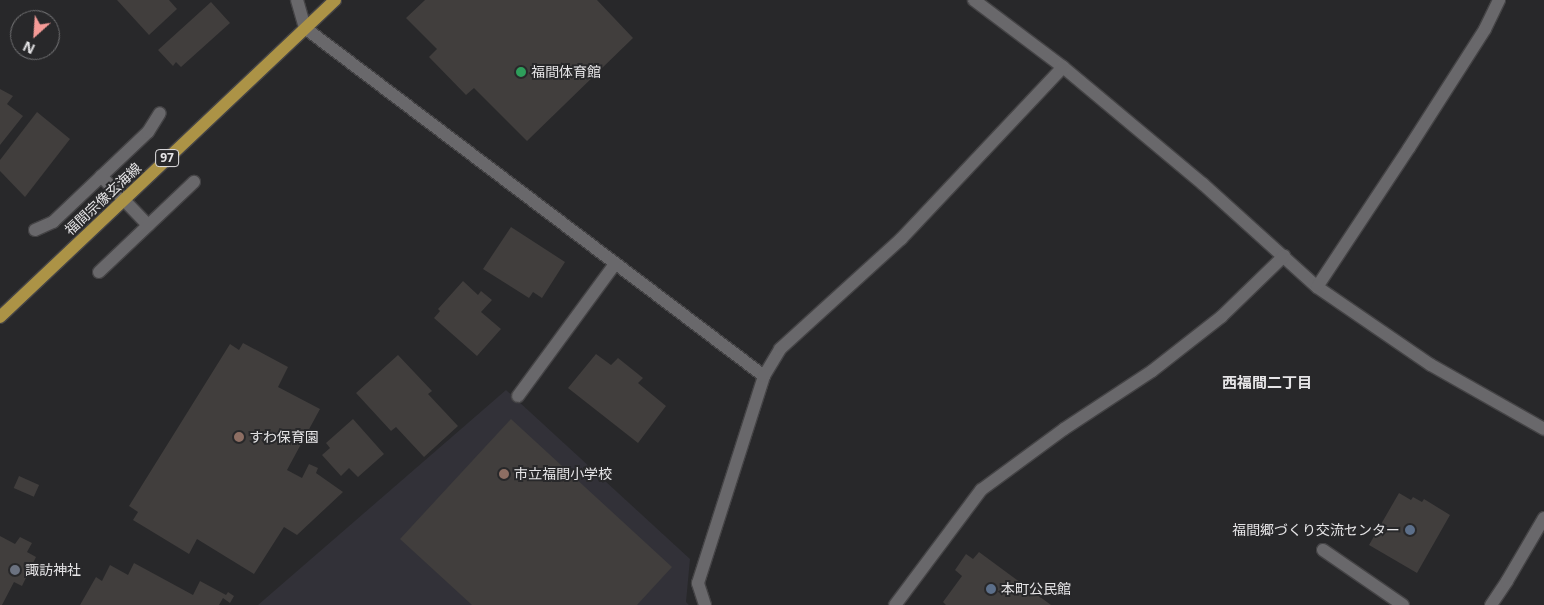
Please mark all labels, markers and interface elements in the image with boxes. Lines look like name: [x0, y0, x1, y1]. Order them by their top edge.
north arrow: [10, 10, 60, 60]
text: N: [19, 37, 38, 59]
place label: 福間体育館: [531, 64, 601, 80]
marker: 福間体育館: [515, 66, 527, 78]
road number: 97: [154, 148, 180, 168]
street label: 福間宗像玄海線: [61, 159, 145, 239]
district label: 西福間二丁目: [1222, 374, 1312, 392]
place label: すわ保育園: [249, 429, 319, 445]
marker: すわ保育園: [233, 431, 245, 443]
place label: 市立福間小学校: [514, 466, 612, 482]
marker: 市立福間小学校: [498, 468, 510, 480]
place label: 福間郷づくり交流センター: [1232, 522, 1400, 538]
marker: 福間郷づくり交流センター: [1404, 524, 1416, 536]
place label: 諏訪神社: [25, 562, 81, 578]
marker: 諏訪神社: [9, 564, 21, 576]
place label: 本町公民館: [1001, 581, 1071, 597]
marker: 本町公民館: [985, 583, 997, 595]

